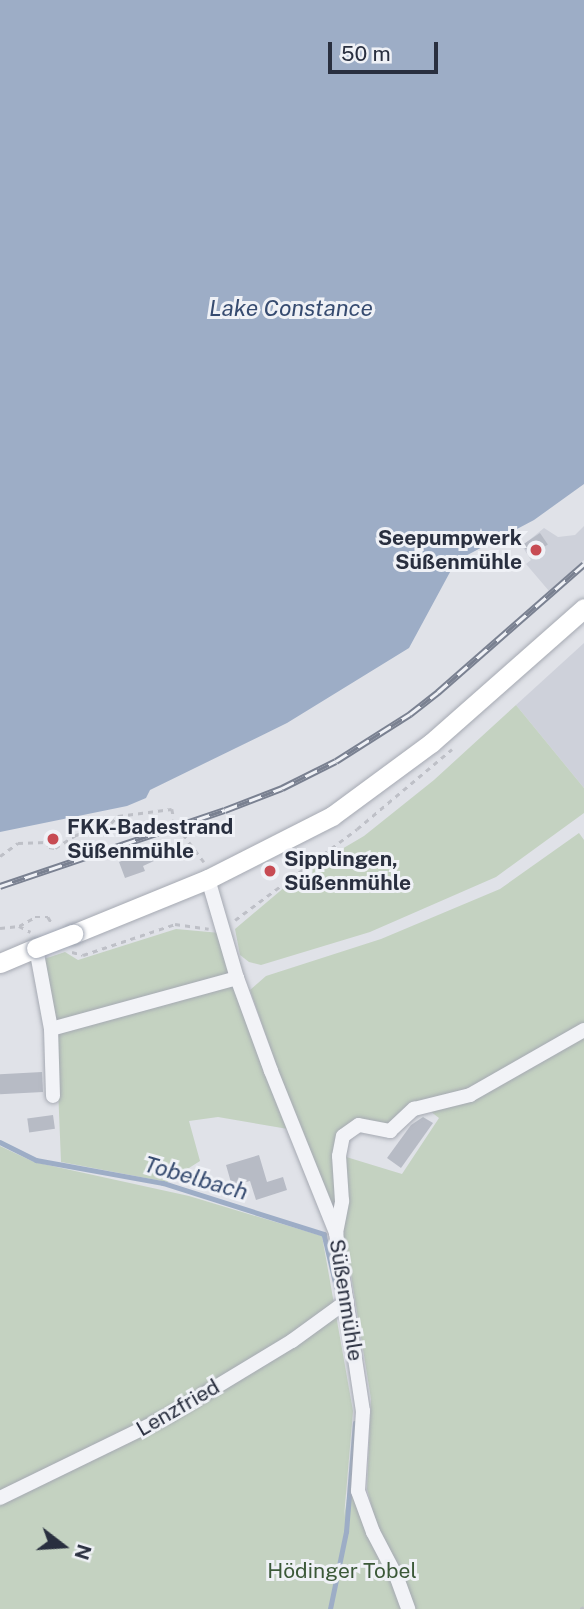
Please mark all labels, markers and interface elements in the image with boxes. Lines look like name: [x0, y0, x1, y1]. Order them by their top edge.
scale bar: [332, 28, 442, 72]
text: 50 m: [341, 41, 391, 66]
water label: Lake Constance: [209, 294, 373, 322]
place label: Seepumpwerk Süßenmühle: [378, 525, 522, 575]
marker: Seepumpwerk Süßenmühle: [528, 542, 544, 558]
place label: FKK-Badestrand Süßenmühle: [67, 814, 233, 864]
marker: FKK-Badestrand Süßenmühle: [45, 831, 61, 847]
place label: Sipplingen, Süßenmühle: [284, 846, 411, 896]
marker: Sipplingen, Süßenmühle: [262, 863, 278, 879]
water label: Tobelbach: [141, 1150, 251, 1206]
street label: Süßenmühle: [324, 1237, 368, 1363]
street label: Lenzfried: [132, 1374, 224, 1442]
north arrow: [28, 1511, 98, 1581]
text: N: [70, 1542, 96, 1562]
park label: Hödinger Tobel: [267, 1558, 417, 1584]

